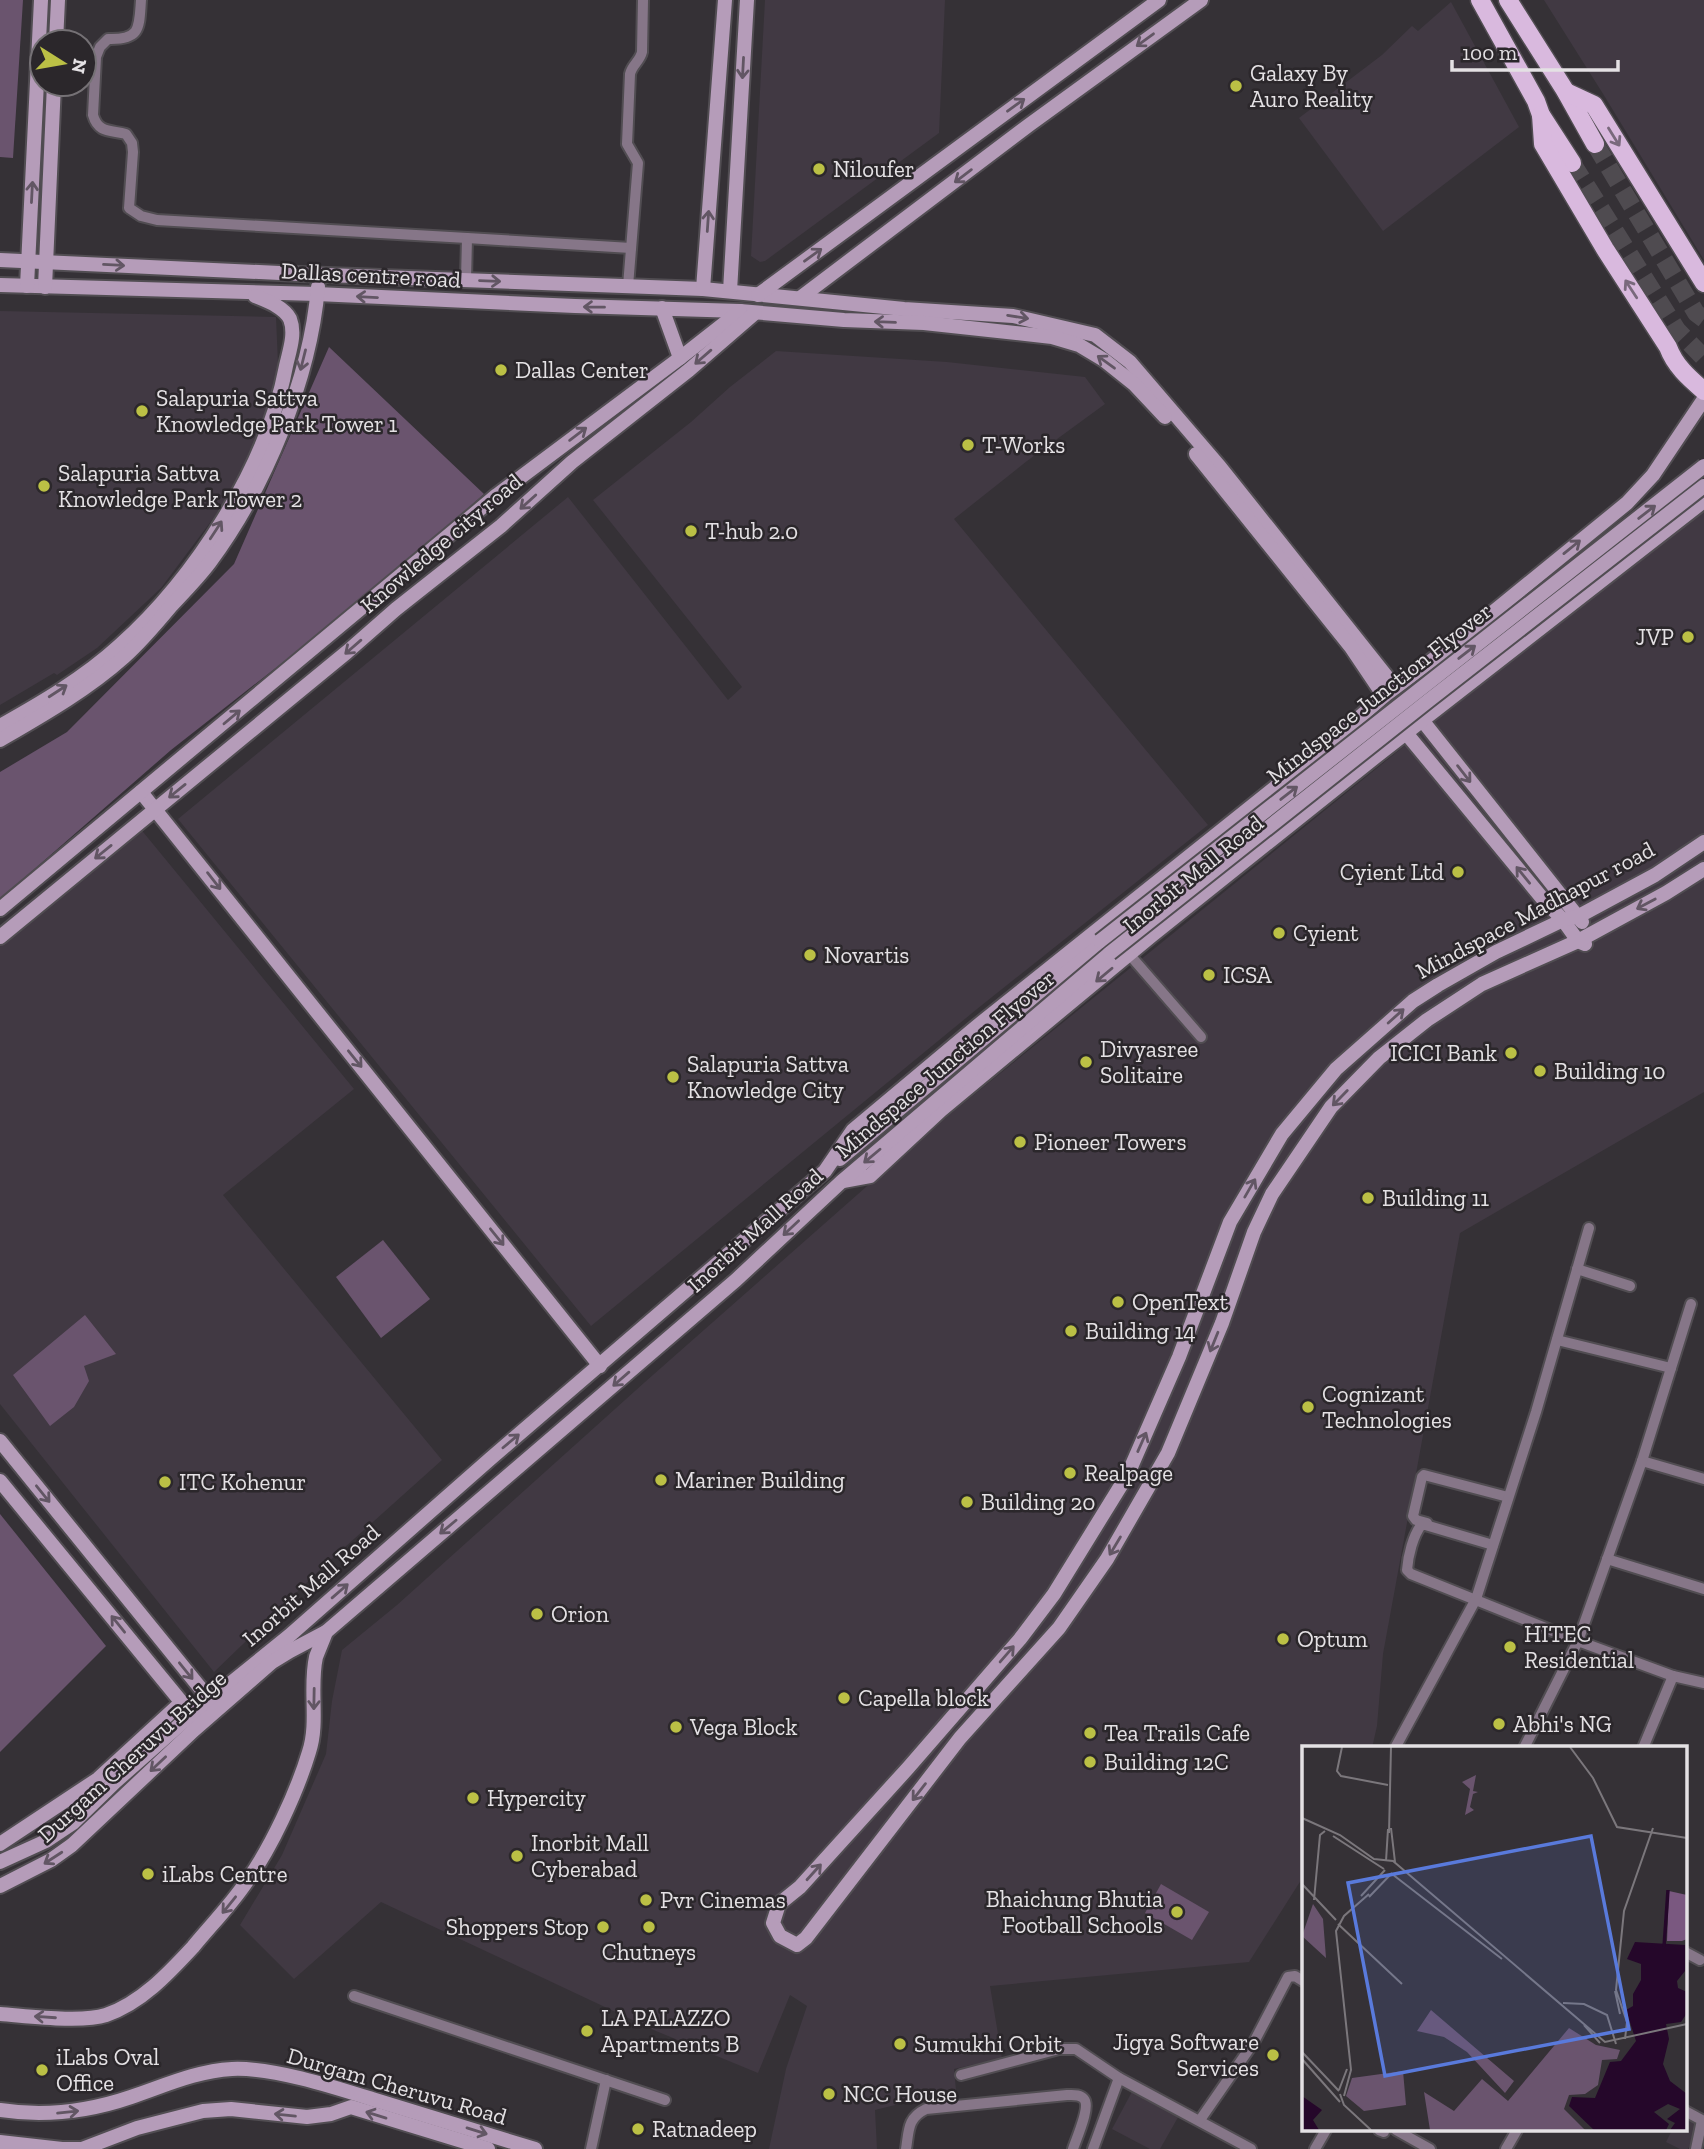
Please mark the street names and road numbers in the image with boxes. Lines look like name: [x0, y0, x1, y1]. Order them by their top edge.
street label: Dallas centre road: [280, 256, 462, 294]
street label: Knowledge city road: [355, 467, 528, 619]
street label: Mindspace Junction Flyover: [1261, 596, 1497, 790]
street label: Inorbit Mall Road: [1117, 809, 1269, 939]
street label: Mindspace Madhapur road: [1411, 835, 1659, 985]
street label: Mindspace Junction Flyover: [830, 964, 1060, 1164]
street label: Inorbit Mall Road: [682, 1162, 829, 1298]
street label: Inorbit Mall Road: [237, 1518, 386, 1652]
street label: Durgam Cheruvu Bridge: [32, 1664, 232, 1848]
street label: Durgam Cheruvu Road: [284, 2041, 511, 2131]

